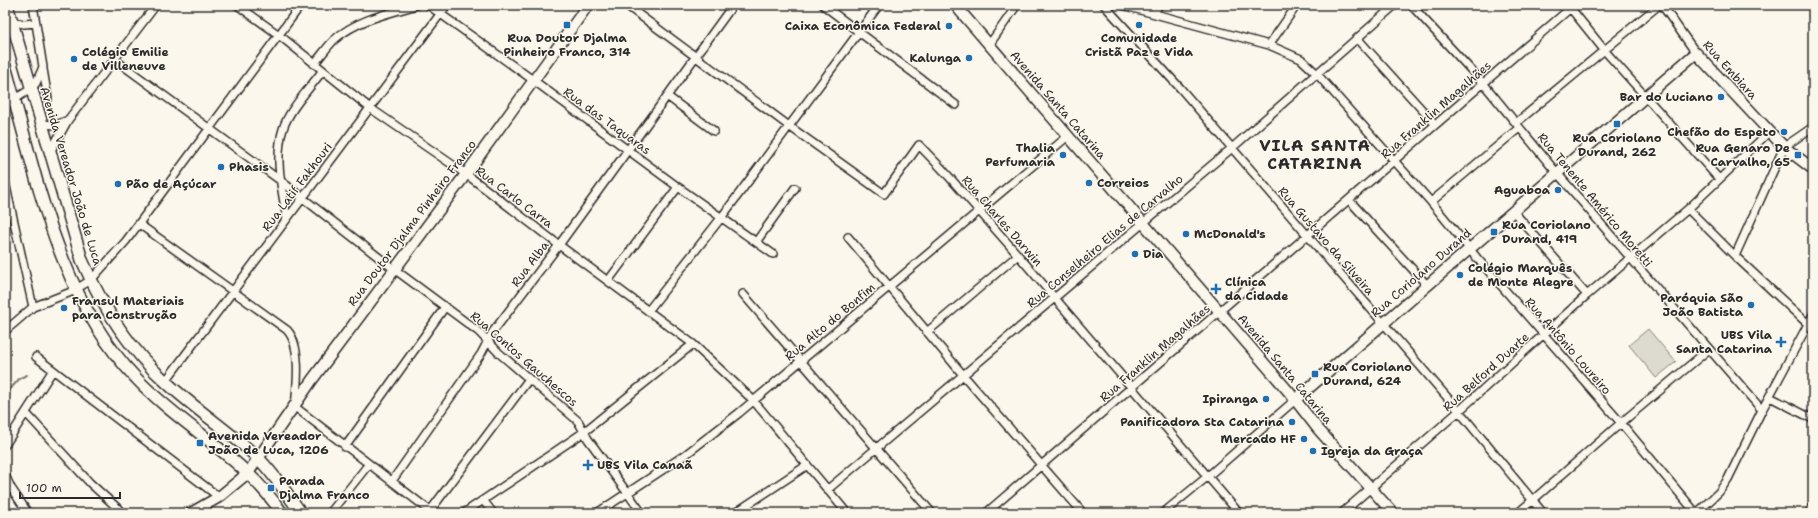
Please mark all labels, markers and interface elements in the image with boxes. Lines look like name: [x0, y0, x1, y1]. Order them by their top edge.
place label: Caixa Econômica Federal: [785, 18, 941, 34]
marker: Rua Doutor Djalma Pinheiro Franco, 314: [562, 20, 572, 30]
marker: Comunidade Cristã Paz e Vida: [1134, 20, 1144, 30]
marker: Caixa Econômica Federal: [944, 21, 954, 31]
place label: Rua Doutor Djalma Pinheiro Franco, 314: [503, 30, 631, 60]
place label: Comunidade Cristã Paz e Vida: [1085, 30, 1194, 60]
street label: Rua Embiara: [1699, 37, 1761, 103]
place label: Colégio Emilie de Villeneuve: [82, 44, 169, 74]
street label: Avenida Santa Catarina: [1006, 47, 1110, 163]
place label: Kalunga: [909, 50, 962, 66]
marker: Kalunga: [964, 53, 974, 63]
marker: Colégio Emilie de Villeneuve: [69, 54, 79, 64]
street label: Rua Franklin Magalhães: [1377, 57, 1495, 162]
street label: Rua das Taquaras: [560, 84, 654, 158]
street label: Avenida Vereador João de Luca: [36, 85, 106, 268]
place label: Bar do Luciano: [1620, 89, 1713, 105]
marker: Bar do Luciano: [1716, 92, 1726, 102]
marker: Rua Coriolano Durand, 262: [1612, 119, 1622, 129]
place label: Chefão do Espeto: [1667, 124, 1776, 140]
marker: Chefão do Espeto: [1779, 127, 1789, 137]
street label: Rua Tenente Américo Moretti: [1534, 129, 1656, 271]
place label: Rua Coriolano Durand, 262: [1573, 130, 1662, 160]
district label: VILA SANTA CATARINA: [1259, 135, 1371, 174]
street label: Rua Doutor Djalma Pinheiro Franco: [344, 137, 480, 309]
street label: Rua Latif Fakhouri: [258, 139, 336, 235]
place label: Thalia Perfumaria: [985, 140, 1056, 170]
place label: Rua Genaro De Carvalho, 65: [1695, 140, 1790, 170]
marker: Thalia Perfumaria: [1058, 150, 1068, 160]
marker: Rua Genaro De Carvalho, 65: [1793, 150, 1803, 160]
place label: Phasis: [229, 159, 269, 175]
marker: Phasis: [216, 162, 226, 172]
street label: Rua Carlo Carra: [472, 163, 556, 232]
street label: Rua Conselheiro Elias de Carvalho: [1023, 171, 1187, 311]
street label: Rua Charles Darwin: [958, 172, 1046, 270]
place label: Correios: [1097, 175, 1149, 191]
place label: Pão de Açúcar: [126, 176, 217, 192]
marker: Correios: [1084, 178, 1094, 188]
marker: Pão de Açúcar: [113, 179, 123, 189]
place label: Aguaboa: [1494, 182, 1551, 198]
street label: Rua Gustavo da Silveira: [1275, 183, 1378, 299]
marker: Aguaboa: [1553, 185, 1563, 195]
place label: Rua Coriolano Durand, 419: [1502, 217, 1591, 247]
street label: Rua Coriolano Durand: [1367, 225, 1475, 321]
place label: McDonald's: [1194, 226, 1266, 242]
marker: Rua Coriolano Durand, 419: [1489, 227, 1499, 237]
marker: McDonald's: [1181, 229, 1191, 239]
street label: Rua Alba: [508, 238, 553, 290]
place label: Dia: [1143, 246, 1164, 262]
marker: Dia: [1130, 249, 1140, 259]
place label: Colégio Marquês de Monte Alegre: [1468, 260, 1574, 290]
marker: Colégio Marquês de Monte Alegre: [1455, 270, 1465, 280]
place label: Clínica da Cidade: [1225, 274, 1288, 304]
street label: Rua Alto do Bonfim: [781, 279, 879, 365]
marker: Clínica da Cidade: [1210, 283, 1222, 295]
place label: Paróquia São João Batista: [1660, 290, 1744, 320]
place label: Fransul Materiais para Construção: [72, 293, 184, 323]
street label: Rua Antônio Loureiro: [1521, 294, 1615, 398]
street label: Rua Franklin Magalhães: [1096, 300, 1214, 405]
marker: Paróquia São João Batista: [1746, 300, 1756, 310]
marker: Fransul Materiais para Construção: [59, 303, 69, 313]
street label: Rua Contos Gauchescos: [467, 308, 581, 410]
street label: Avenida Santa Catarina: [1234, 311, 1336, 428]
place label: UBS Vila Santa Catarina: [1676, 327, 1773, 357]
street label: Rua Belford Duarte: [1440, 329, 1533, 415]
marker: UBS Vila Santa Catarina: [1775, 336, 1787, 348]
place label: Rua Coriolano Durand, 624: [1323, 359, 1412, 389]
marker: Rua Coriolano Durand, 624: [1310, 369, 1320, 379]
place label: Ipiranga: [1203, 391, 1259, 407]
marker: Ipiranga: [1261, 394, 1271, 404]
place label: Panificadora Sta Catarina: [1120, 414, 1285, 430]
marker: Panificadora Sta Catarina: [1287, 417, 1297, 427]
place label: Avenida Vereador João de Luca, 1206: [208, 428, 329, 458]
place label: Mercado HF: [1221, 431, 1296, 447]
marker: Mercado HF: [1299, 434, 1309, 444]
marker: Avenida Vereador João de Luca, 1206: [195, 438, 205, 448]
place label: Igreja da Graça: [1321, 443, 1423, 459]
marker: Igreja da Graça: [1308, 446, 1318, 456]
place label: UBS Vila Canaã: [597, 457, 693, 473]
marker: UBS Vila Canaã: [582, 459, 594, 471]
place label: Parada Djalma Franco: [279, 473, 370, 503]
scale bar: [20, 474, 120, 500]
text: 100 m: [26, 480, 62, 496]
marker: Parada Djalma Franco: [266, 483, 276, 493]

